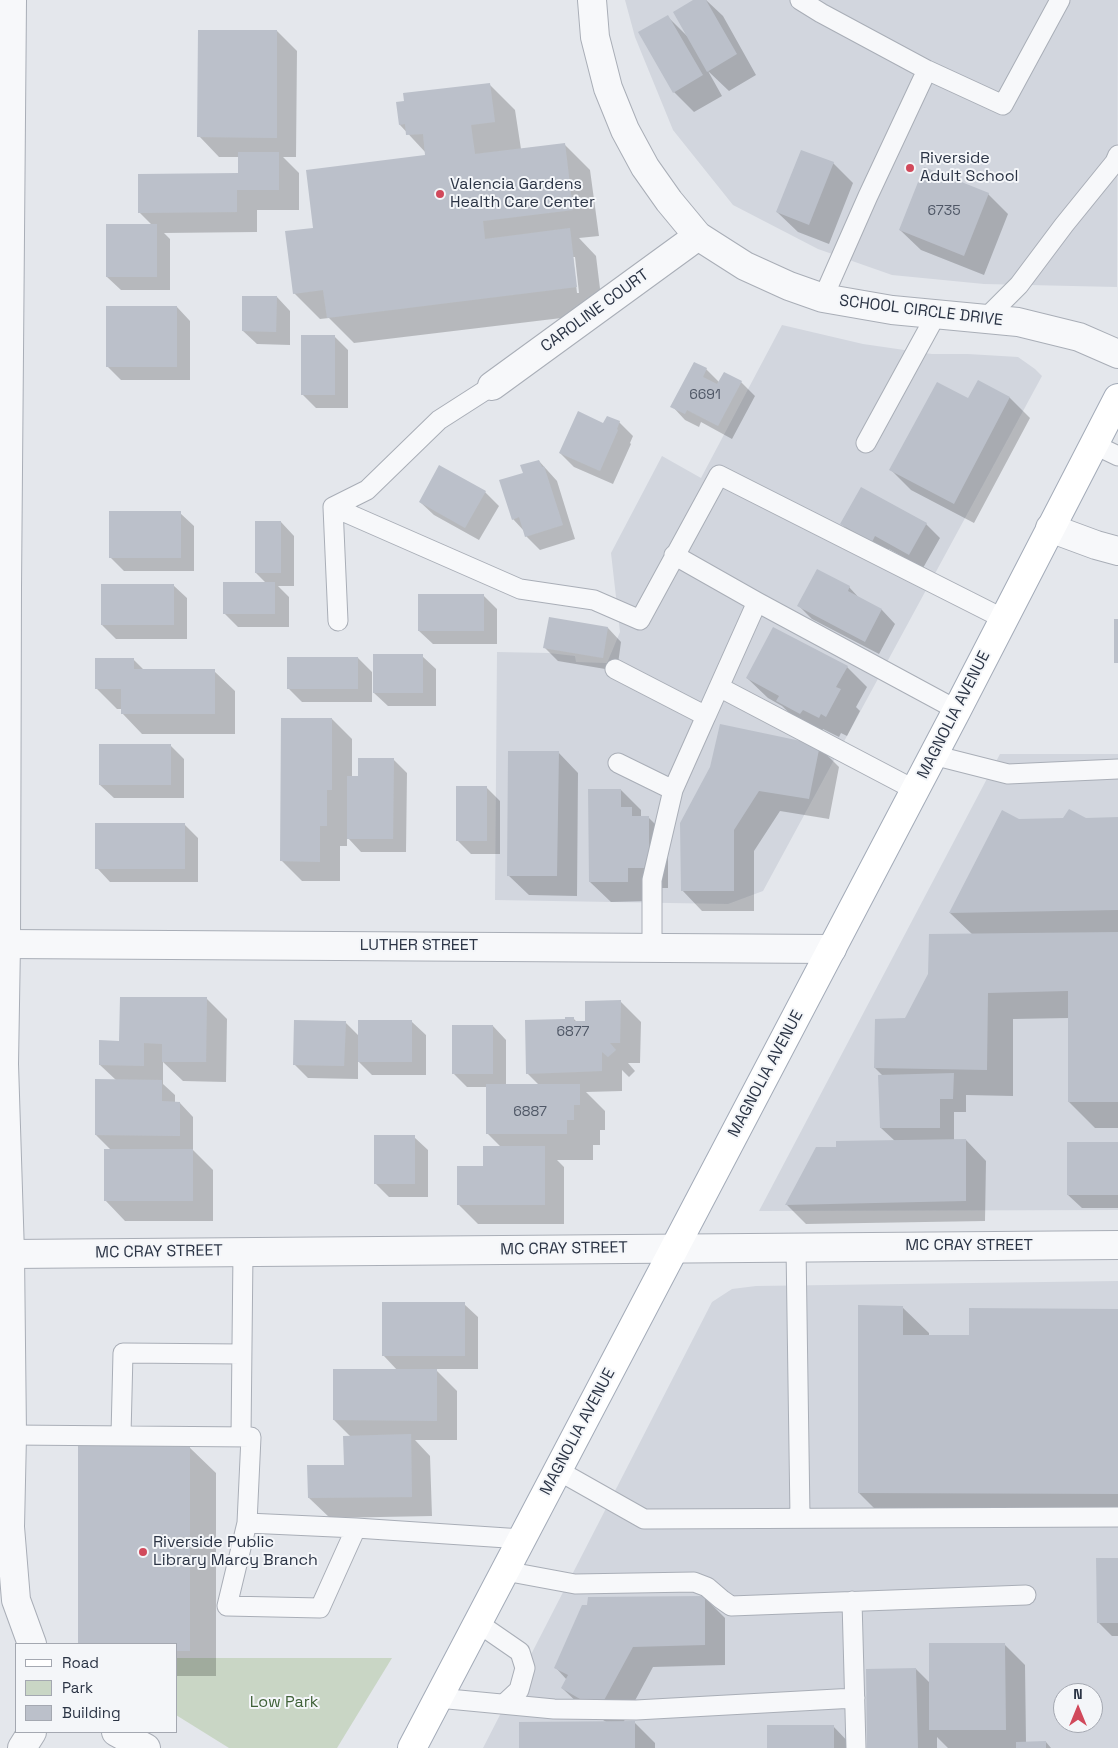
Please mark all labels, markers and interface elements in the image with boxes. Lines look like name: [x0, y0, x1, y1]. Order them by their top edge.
place label: Riverside Adult School: [920, 149, 1018, 187]
marker: Riverside Adult School: [904, 162, 916, 174]
place label: Valencia Gardens Health Care Center: [450, 175, 595, 213]
marker: Valencia Gardens Health Care Center: [434, 188, 446, 200]
house number: 6735: [927, 203, 961, 219]
street label: CAROLINE COURT: [537, 265, 653, 357]
street label: SCHOOL CIRCLE DRIVE: [838, 291, 1004, 331]
house number: 6691: [689, 387, 721, 403]
street label: MAGNOLIA AVENUE: [913, 648, 995, 782]
street label: LUTHER STREET: [360, 936, 478, 956]
street label: MAGNOLIA AVENUE: [724, 1007, 808, 1141]
house number: 6877: [557, 1024, 589, 1040]
house number: 6887: [513, 1104, 547, 1120]
street label: MC CRAY STREET: [905, 1236, 1033, 1256]
street label: MC CRAY STREET: [500, 1238, 628, 1260]
street label: MC CRAY STREET: [95, 1241, 223, 1263]
street label: MAGNOLIA AVENUE: [536, 1365, 620, 1499]
place label: Riverside Public Library Marcy Branch: [153, 1533, 318, 1571]
marker: Riverside Public Library Marcy Branch: [137, 1546, 149, 1558]
legend: [15, 1643, 178, 1733]
text: Road: [62, 1653, 99, 1672]
text: Park: [62, 1678, 93, 1697]
north arrow: [1053, 1683, 1103, 1733]
text: N: [1073, 1685, 1083, 1703]
park label: Low Park: [250, 1693, 318, 1713]
text: Building: [62, 1703, 121, 1722]

